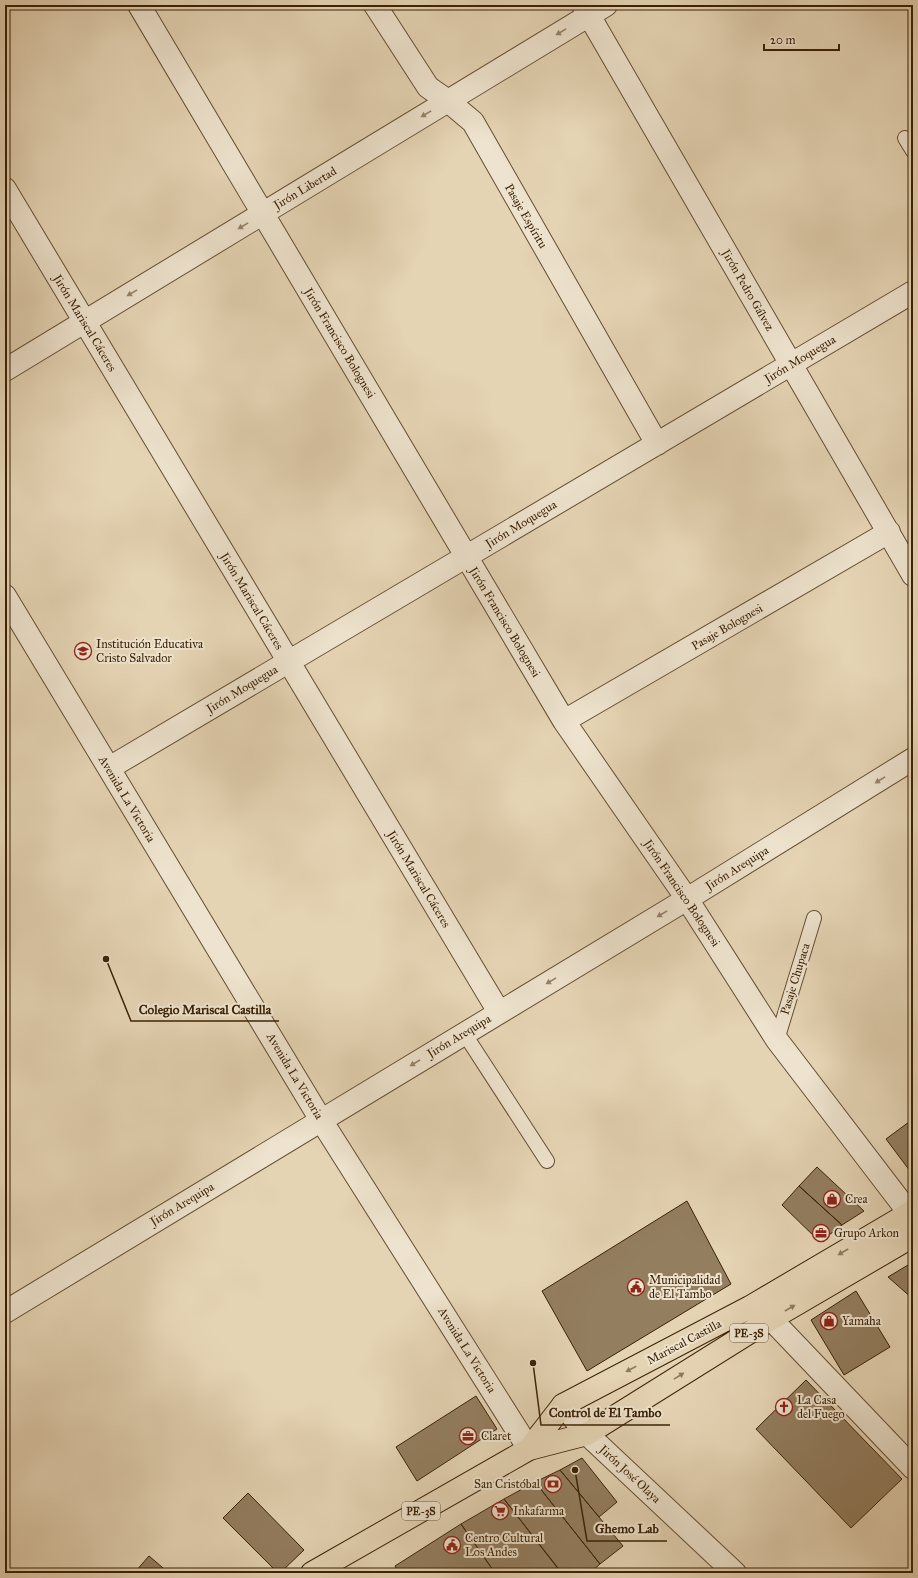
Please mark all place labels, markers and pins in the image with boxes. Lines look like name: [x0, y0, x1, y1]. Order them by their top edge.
place label: Institución Educativa Cristo Salvador: [96, 637, 204, 665]
school or university icon: Institución Educativa Cristo Salvador: [73, 641, 93, 661]
callout: Colegio Mariscal Castilla: [131, 996, 279, 1021]
shop icon: Crea: [822, 1189, 842, 1209]
place label: Crea: [845, 1192, 869, 1206]
office icon: Grupo Arkon: [811, 1223, 831, 1243]
place label: Grupo Arkon: [834, 1226, 900, 1240]
place label: Municipalidad de El Tambo: [649, 1273, 720, 1301]
public building icon: Municipalidad de El Tambo: [626, 1277, 646, 1297]
shop icon: Yamaha: [819, 1311, 839, 1331]
place label: Yamaha: [842, 1314, 882, 1328]
place label: La Casa del Fuego: [797, 1393, 845, 1422]
church icon: La Casa del Fuego: [774, 1397, 794, 1417]
callout: Control de El Tambo: [541, 1400, 670, 1425]
office icon: Claret: [458, 1426, 478, 1446]
place label: Claret: [481, 1429, 512, 1443]
bank icon: San Cristóbal: [543, 1474, 563, 1494]
place label: San Cristóbal: [474, 1477, 541, 1491]
supermarket icon: Inkafarma: [490, 1501, 510, 1521]
place label: Inkafarma: [513, 1504, 565, 1518]
callout: Ghemo Lab: [587, 1516, 667, 1541]
place label: Centro Cultural Los Andes: [465, 1531, 544, 1559]
public building icon: Centro Cultural Los Andes: [442, 1535, 462, 1555]

